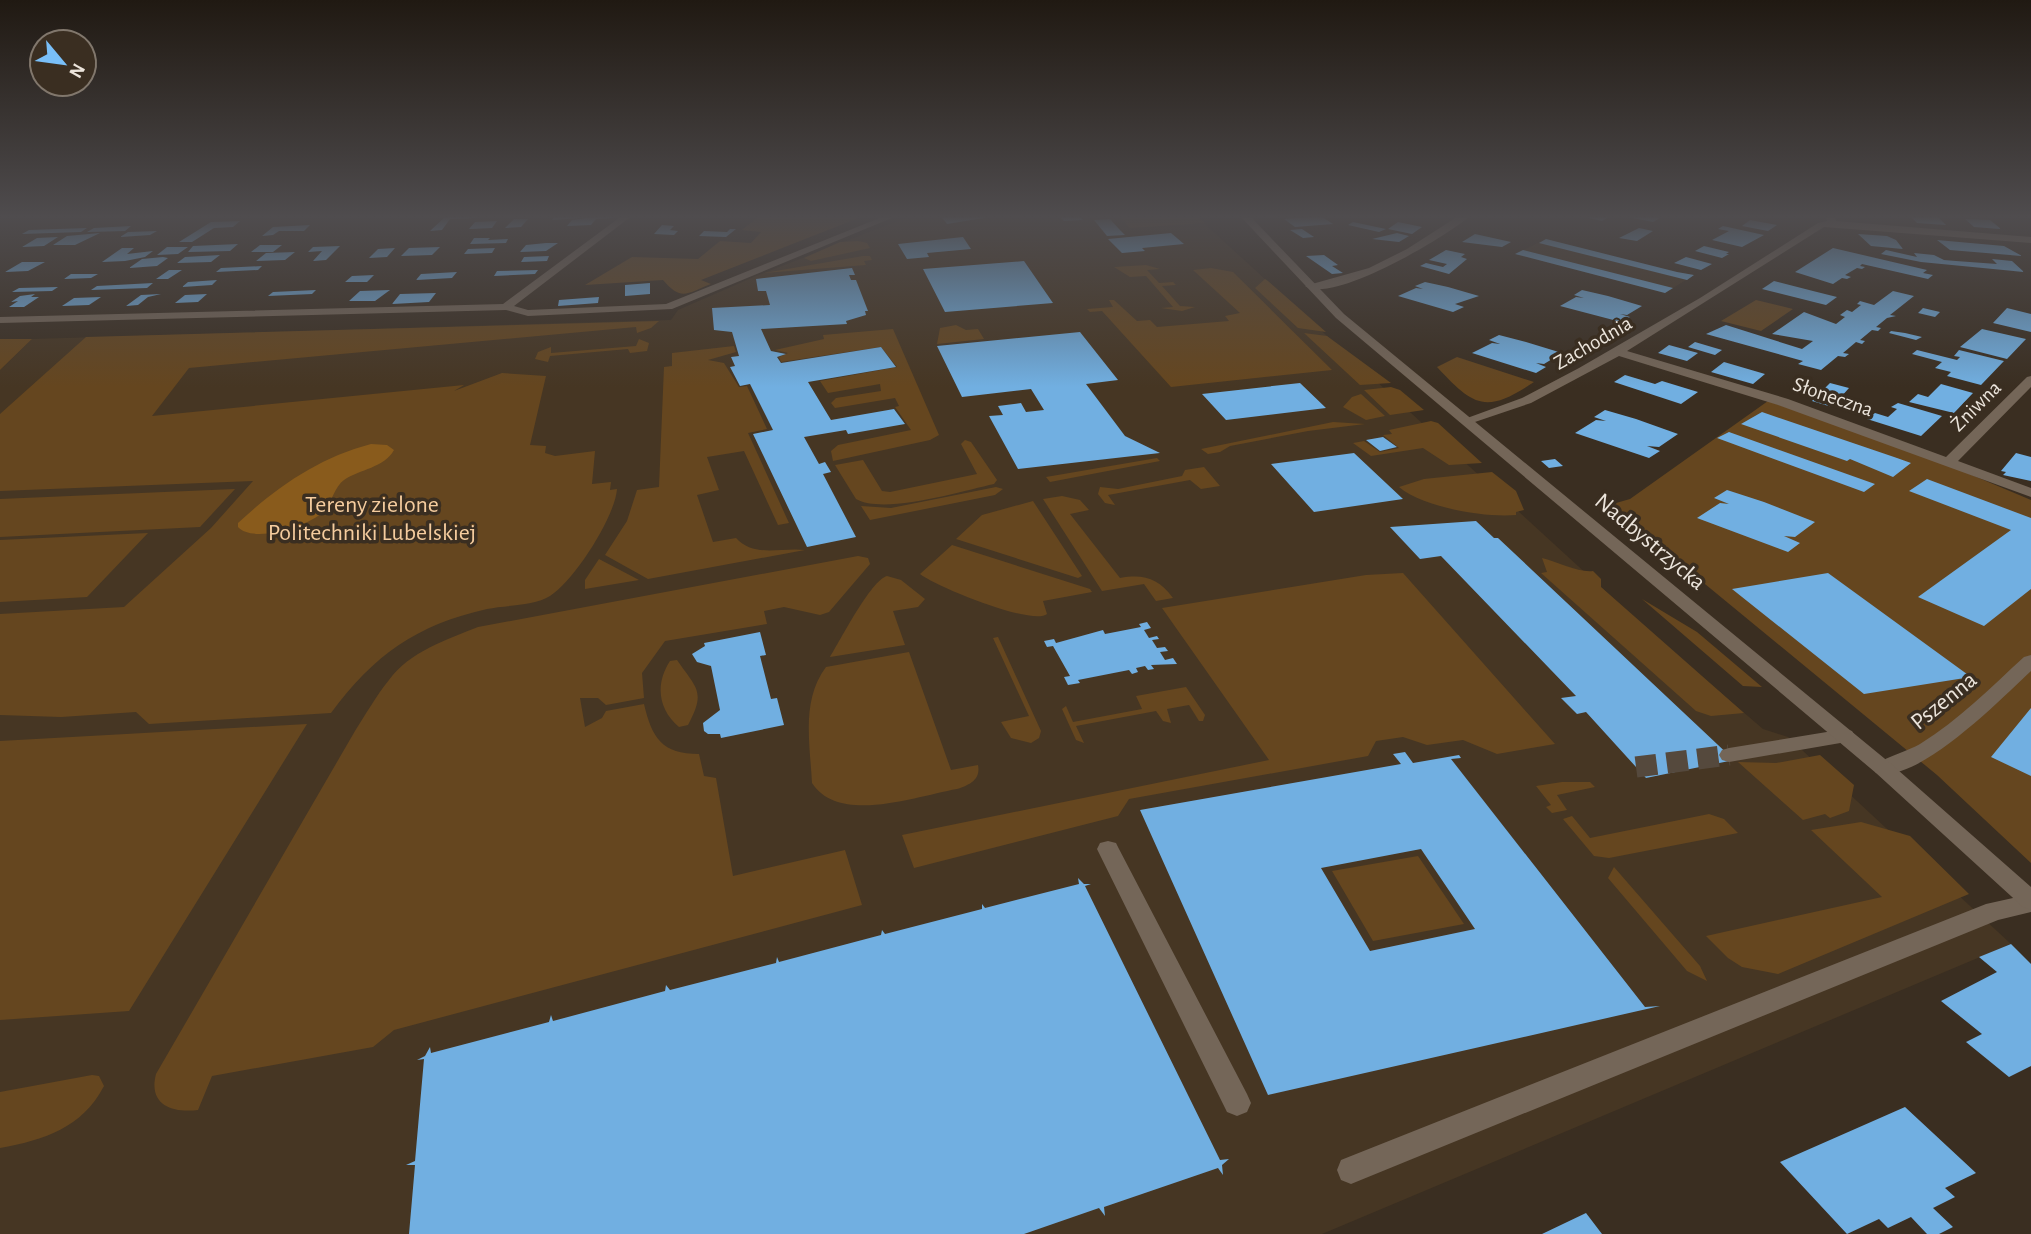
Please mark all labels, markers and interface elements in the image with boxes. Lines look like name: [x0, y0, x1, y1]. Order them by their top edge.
north arrow: [28, 28, 98, 98]
text: N: [65, 60, 88, 81]
street label: Zachodnia: [1550, 312, 1636, 374]
street label: Słoneczna: [1790, 374, 1876, 421]
street label: Żniwna: [1946, 376, 2005, 435]
street label: Nadbystrzycka: [1590, 489, 1710, 595]
park label: Tereny zielone Politechniki Lubelskiej: [268, 493, 476, 545]
street label: Pszenna: [1906, 667, 1982, 735]

